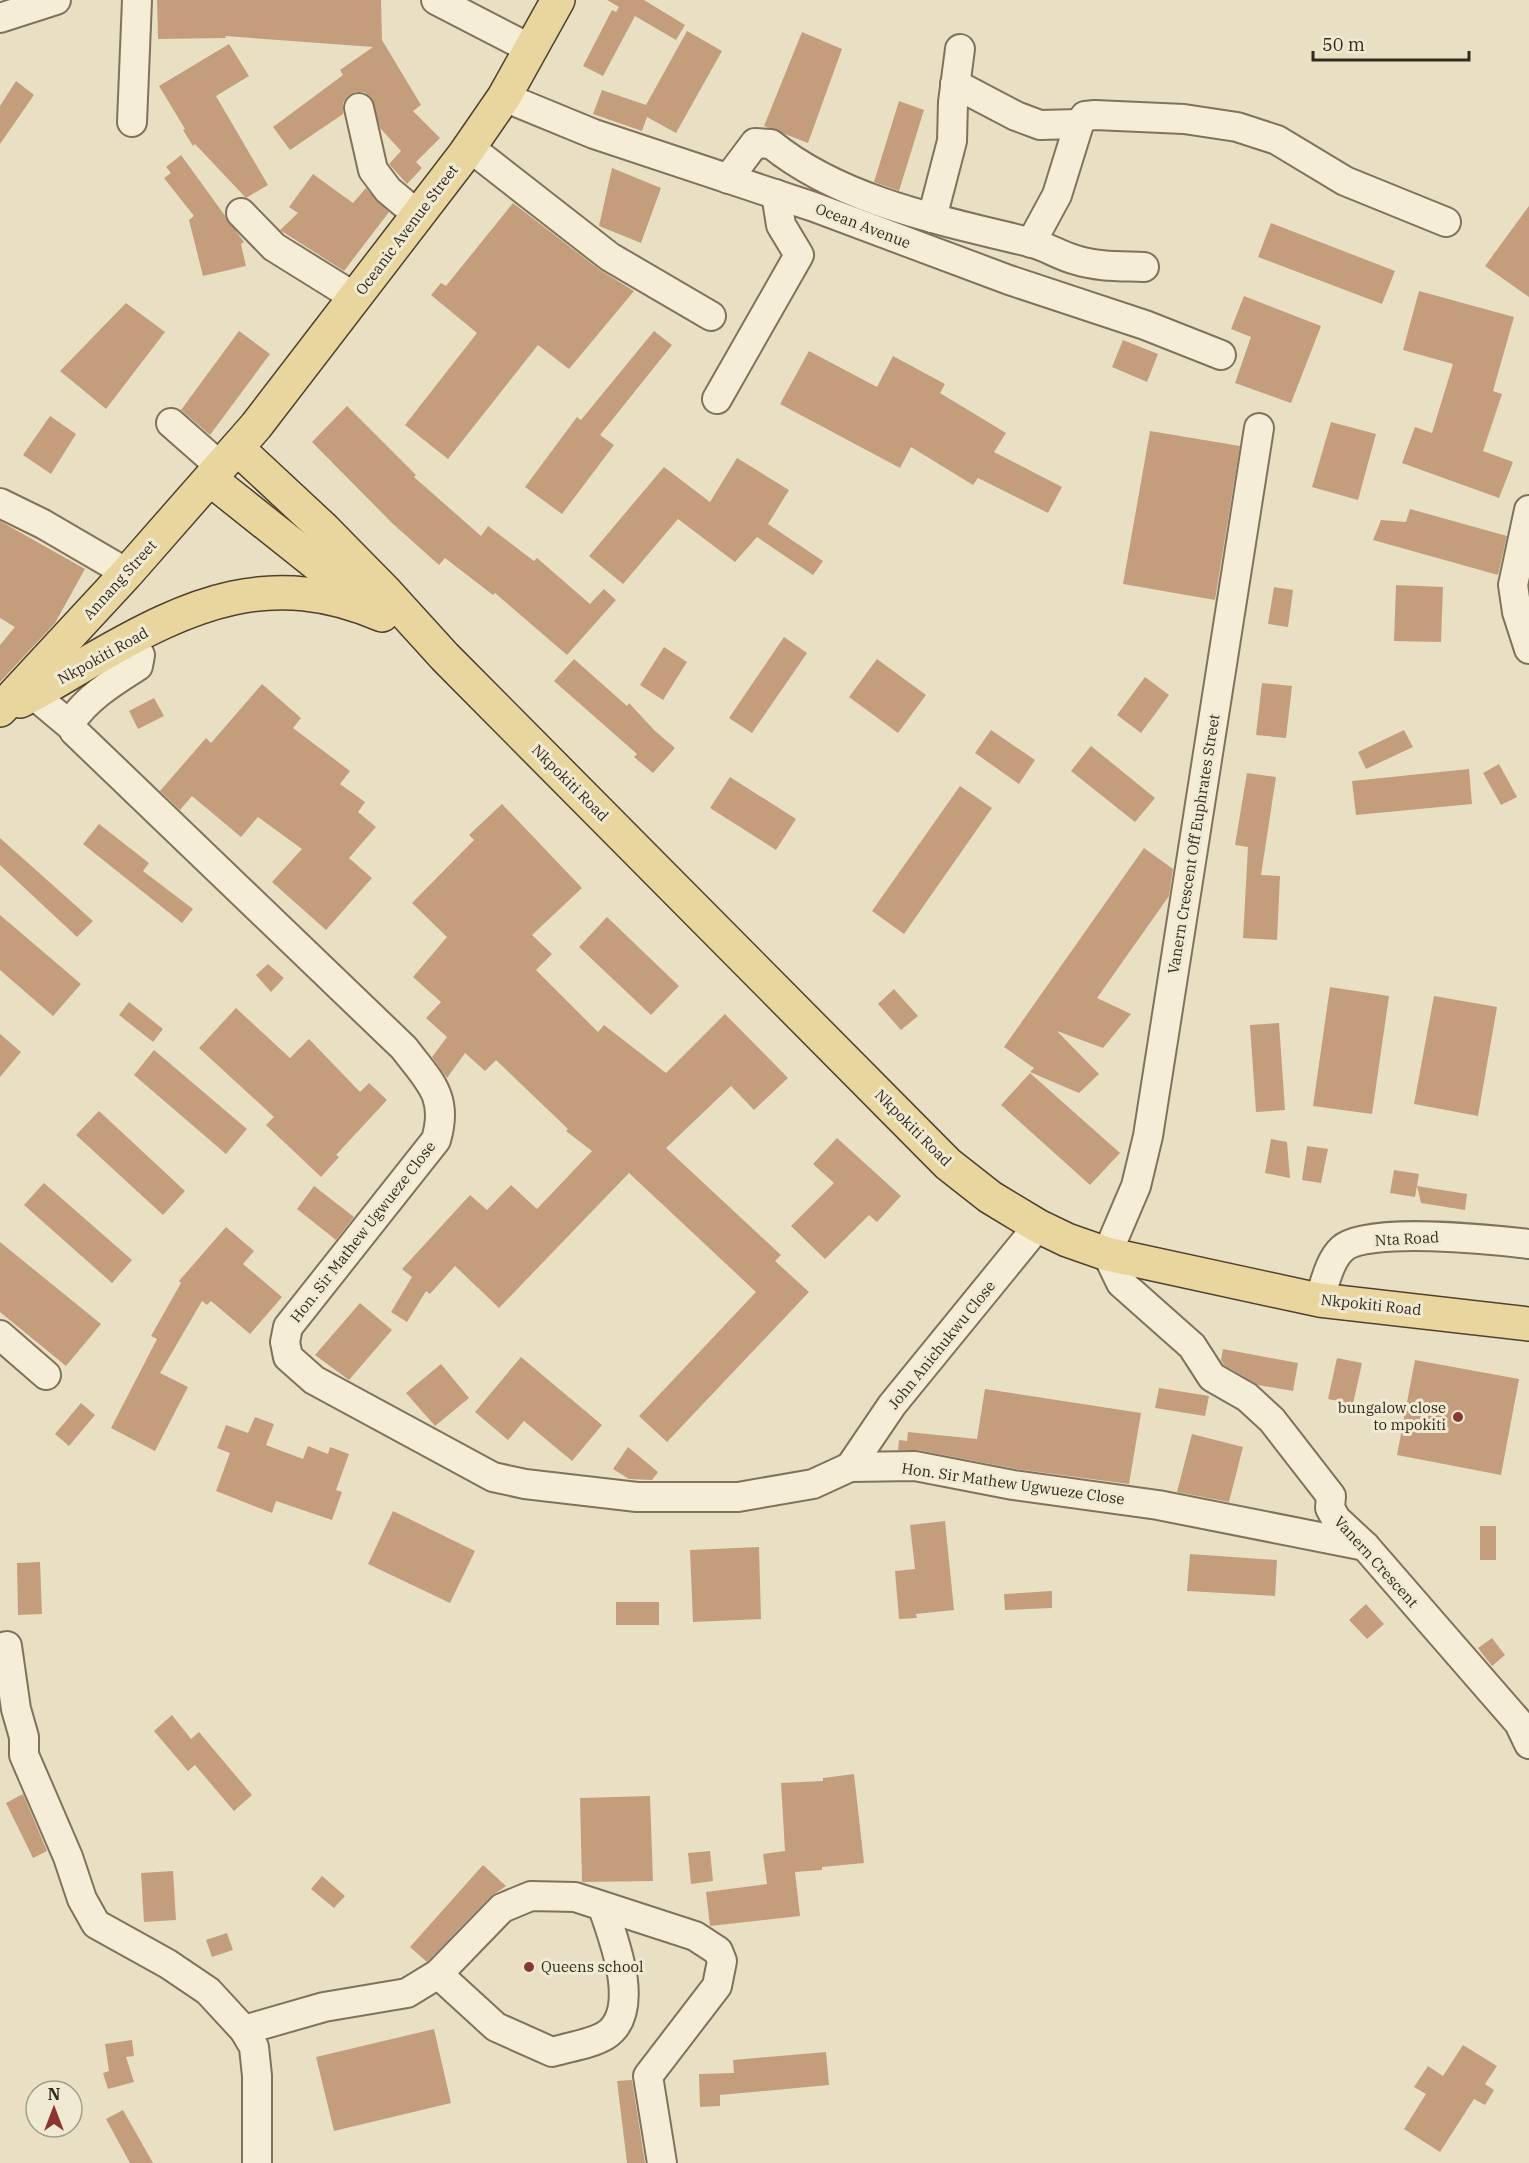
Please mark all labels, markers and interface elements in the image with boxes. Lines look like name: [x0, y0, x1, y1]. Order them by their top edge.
scale bar: [1313, 24, 1469, 62]
text: 50 m: [1322, 33, 1365, 56]
street label: Oceanic Avenue Street: [351, 161, 462, 299]
street label: Ocean Avenue: [813, 199, 914, 252]
street label: Annang Street: [79, 536, 160, 624]
street label: Nkpokiti Road: [54, 623, 152, 688]
street label: Vanern Crescent Off Euphrates Street: [1164, 713, 1223, 975]
street label: Nkpokiti Road: [528, 740, 613, 825]
street label: Nkpokiti Road: [871, 1085, 956, 1170]
street label: Hon. Sir Mathew Ugwueze Close: [286, 1137, 439, 1326]
street label: Nta Road: [1374, 1227, 1440, 1250]
street label: John Anichukwu Close: [884, 1277, 999, 1413]
street label: Nkpokiti Road: [1320, 1290, 1422, 1319]
place label: bungalow close to mpokiti: [1338, 1398, 1446, 1434]
marker: bungalow close to mpokiti: [1451, 1410, 1465, 1424]
street label: Hon. Sir Mathew Ugwueze Close: [900, 1458, 1126, 1509]
street label: Vanern Crescent: [1330, 1512, 1422, 1611]
place label: Queens school: [541, 1957, 643, 1976]
marker: Queens school: [522, 1960, 536, 1974]
north arrow: [24, 2079, 84, 2139]
text: N: [48, 2084, 60, 2104]

